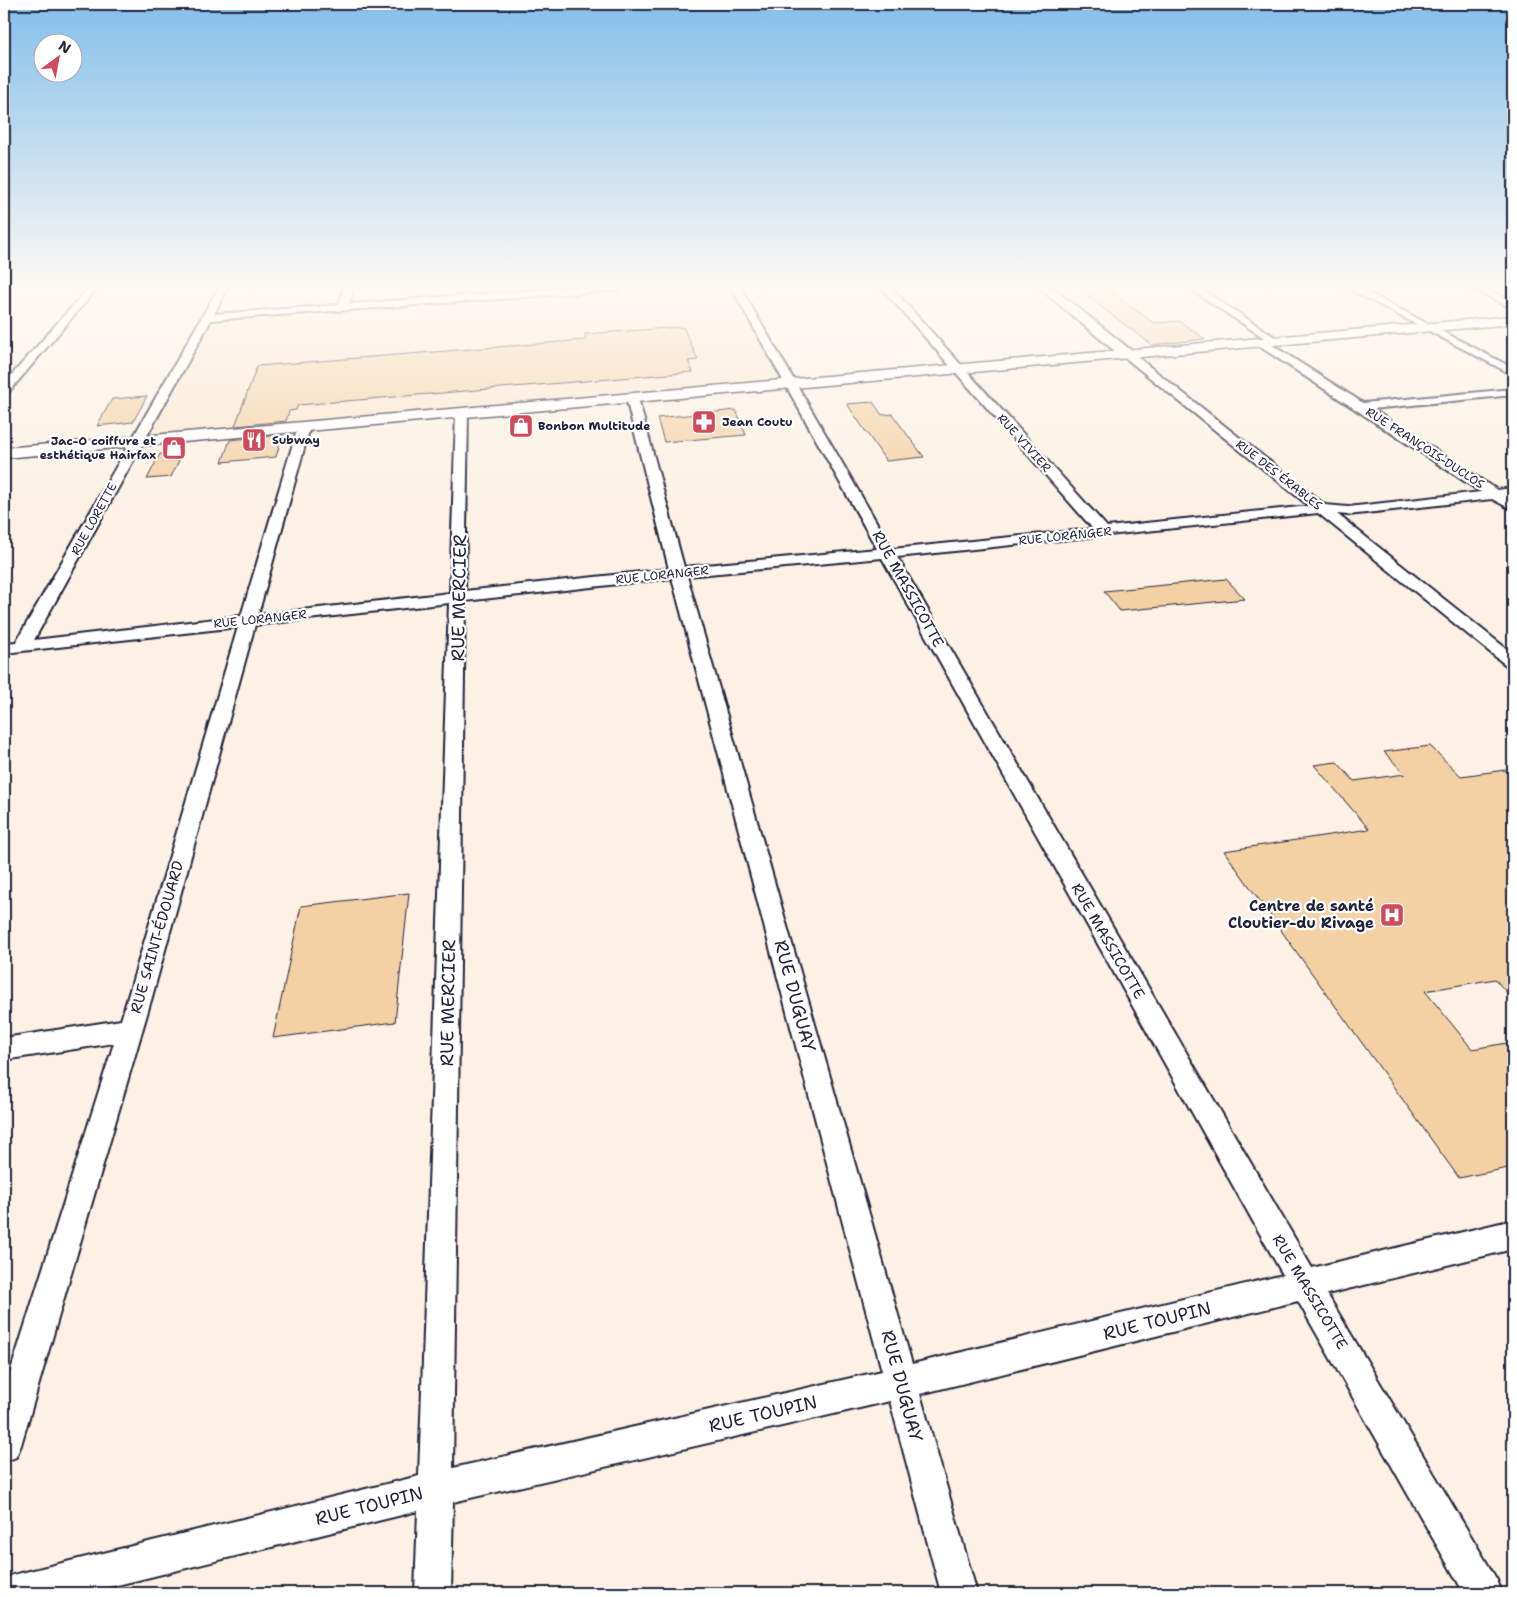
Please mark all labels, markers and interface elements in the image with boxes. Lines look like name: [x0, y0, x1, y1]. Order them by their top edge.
north arrow: [32, 32, 82, 82]
text: N: [55, 36, 74, 58]
street label: RUE FRANÇOIS-DUCLOS: [1363, 404, 1488, 493]
pharmacy icon: Jean Coutu: [691, 409, 717, 435]
street label: RUE VIVIER: [994, 411, 1054, 475]
shop icon: Bonbon Multitude: [508, 413, 534, 439]
place label: Jean Coutu: [722, 414, 793, 430]
place label: Bonbon Multitude: [538, 418, 650, 434]
restaurant icon: Subway: [241, 427, 267, 453]
place label: Subway: [272, 432, 320, 448]
place label: Jac-O coiffure et esthétique Hairfax: [40, 433, 156, 463]
shop icon: Jac-O coiffure et esthétique Hairfax: [161, 435, 187, 461]
street label: RUE DES ÉRABLES: [1232, 436, 1326, 514]
street label: RUE LORETTE: [68, 480, 120, 558]
street label: RUE LORANGER: [1018, 523, 1112, 549]
street label: RUE MASSICOTTE: [868, 527, 948, 651]
street label: RUE MERCIER: [446, 534, 472, 662]
street label: RUE LORANGER: [615, 562, 709, 588]
street label: RUE LORANGER: [213, 606, 307, 632]
street label: RUE SAINT-ÉDOUARD: [125, 858, 188, 1016]
street label: RUE MASSICOTTE: [1067, 879, 1149, 1003]
place label: Centre de santé Cloutier-du Rivage: [1228, 896, 1374, 933]
hospital icon: Centre de santé Cloutier-du Rivage: [1379, 902, 1405, 928]
street label: RUE DUGUAY: [769, 937, 821, 1055]
street label: RUE MERCIER: [435, 939, 461, 1067]
street label: RUE MASSICOTTE: [1268, 1231, 1352, 1353]
street label: RUE TOUPIN: [1101, 1296, 1213, 1346]
street label: RUE DUGUAY: [876, 1327, 928, 1445]
street label: RUE TOUPIN: [707, 1390, 819, 1438]
street label: RUE TOUPIN: [313, 1481, 425, 1531]

